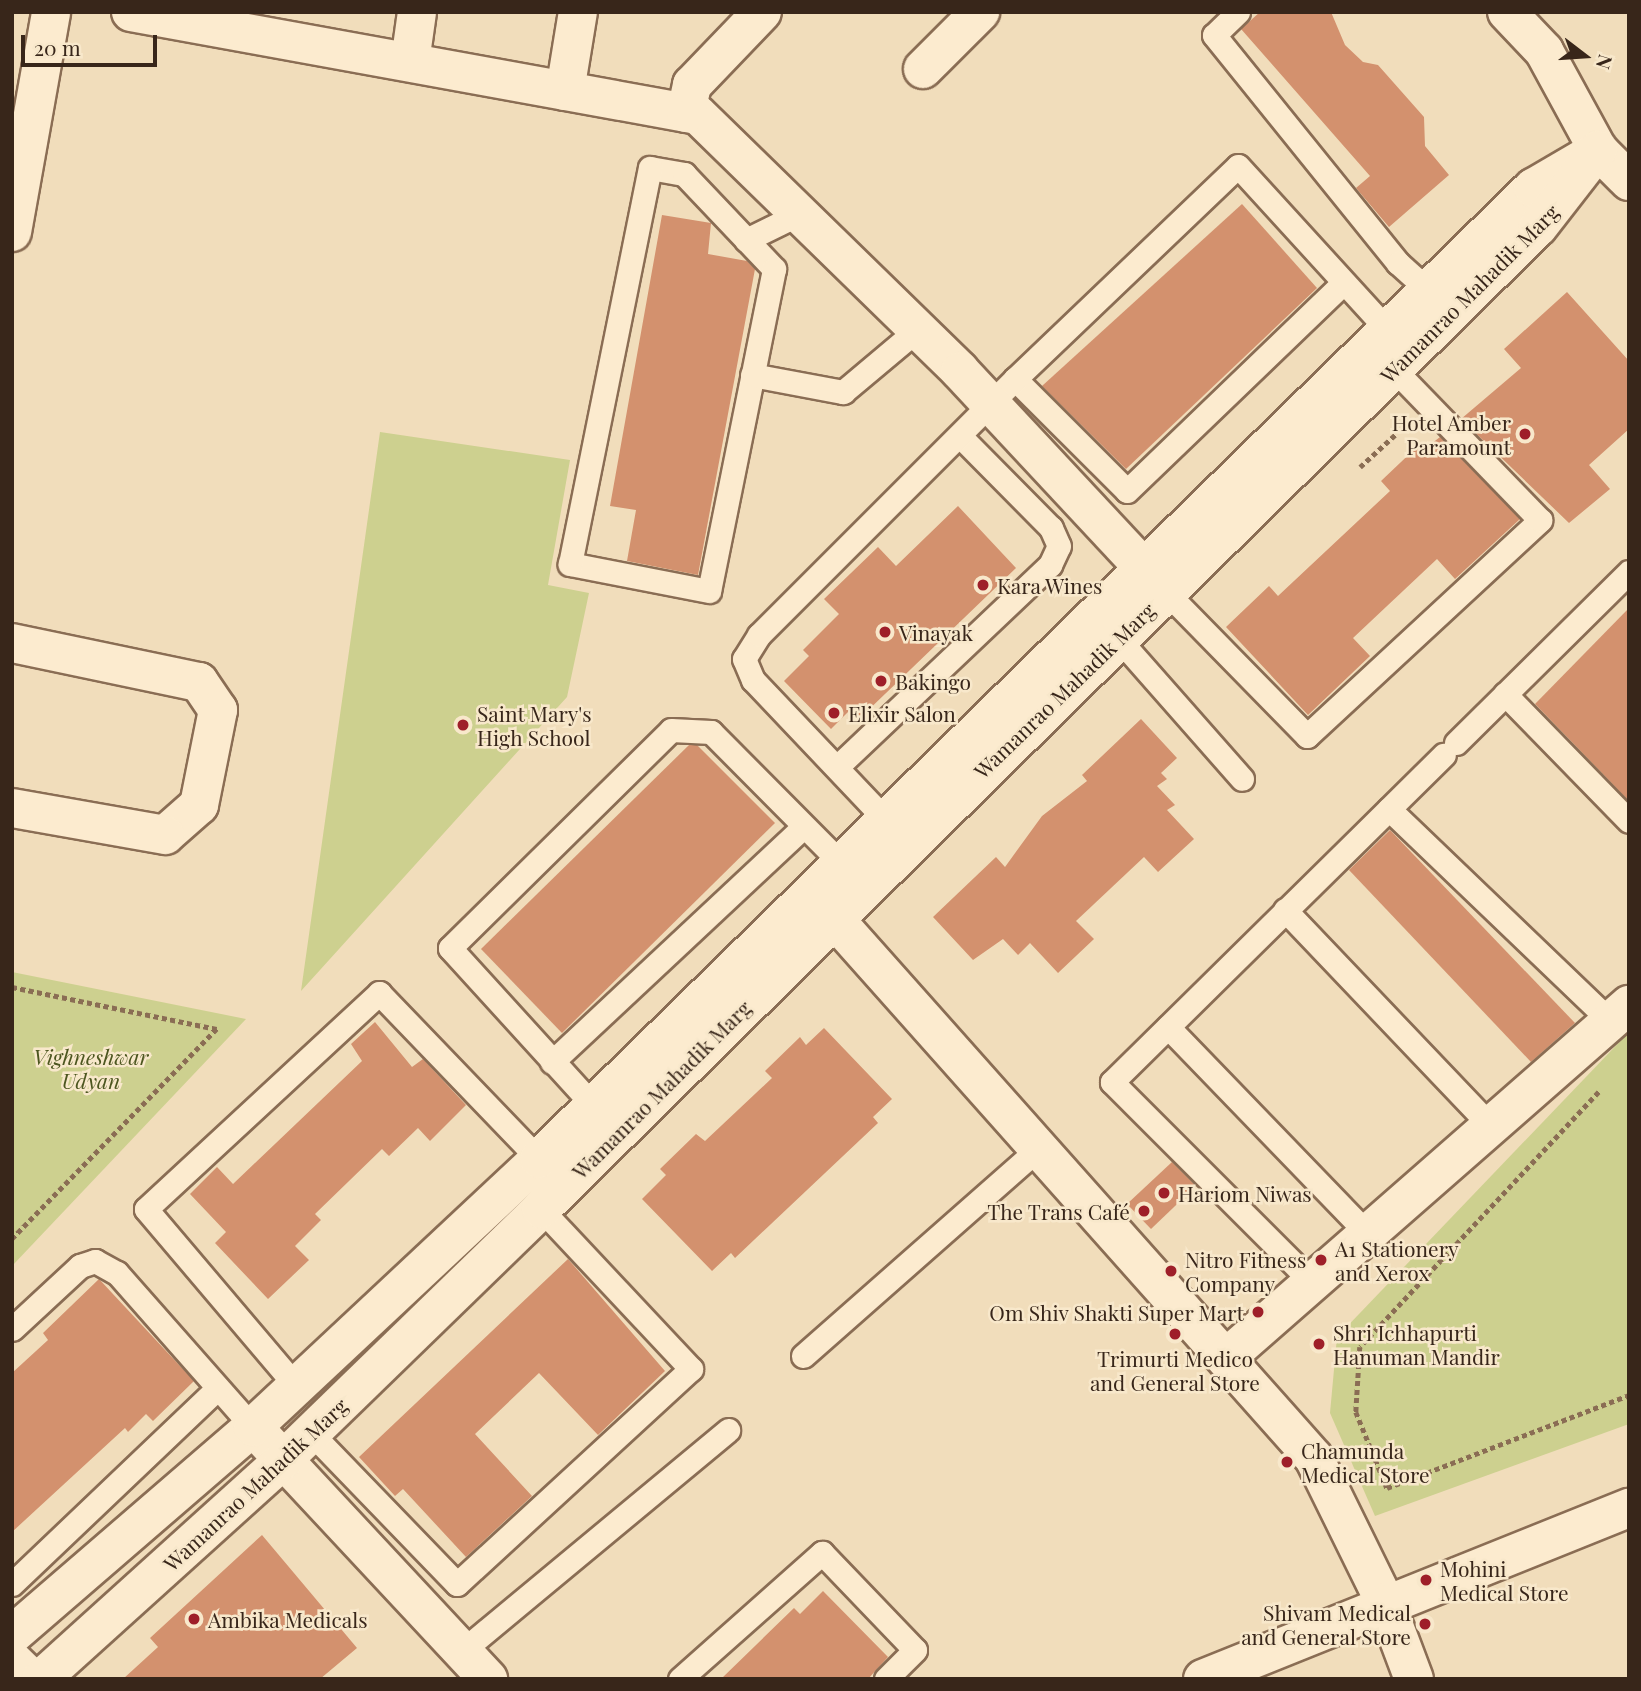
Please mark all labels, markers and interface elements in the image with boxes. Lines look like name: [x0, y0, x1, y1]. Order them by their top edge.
scale bar: [24, 21, 161, 65]
north arrow: [1550, 21, 1620, 91]
text: 20 m: [34, 33, 81, 61]
text: N: [1591, 52, 1620, 73]
street label: Wamanrao Mahadik Marg: [1374, 198, 1564, 388]
place label: Hotel Amber Paramount: [1391, 409, 1511, 459]
marker: Hotel Amber Paramount: [1517, 426, 1533, 442]
place label: Kara Wines: [997, 572, 1103, 598]
marker: Kara Wines: [975, 577, 991, 593]
street label: Wamanrao Mahadik Marg: [968, 597, 1160, 783]
place label: Vinayak: [899, 619, 973, 645]
marker: Vinayak: [877, 624, 893, 640]
place label: Bakingo: [895, 668, 971, 694]
marker: Bakingo: [873, 673, 889, 689]
place label: Saint Mary's High School: [477, 700, 592, 750]
place label: Elixir Salon: [848, 700, 956, 726]
marker: Elixir Salon: [826, 705, 842, 721]
marker: Saint Mary's High School: [455, 717, 471, 733]
street label: Wamanrao Mahadik Marg: [566, 994, 756, 1184]
park label: Vighneshwar Udyan: [33, 1043, 149, 1093]
place label: Hariom Niwas: [1178, 1180, 1312, 1206]
marker: Hariom Niwas: [1156, 1185, 1172, 1201]
place label: The Trans Café: [987, 1198, 1130, 1224]
marker: The Trans Café: [1136, 1203, 1152, 1219]
place label: A1 Stationery and Xerox: [1335, 1235, 1459, 1285]
place label: Nitro Fitness Company: [1185, 1246, 1306, 1296]
marker: A1 Stationery and Xerox: [1313, 1252, 1329, 1268]
marker: Nitro Fitness Company: [1163, 1263, 1179, 1279]
place label: Om Shiv Shakti Super Mart: [988, 1299, 1244, 1325]
marker: Om Shiv Shakti Super Mart: [1250, 1304, 1266, 1320]
place label: Shri Ichhapurti Hanuman Mandir: [1333, 1319, 1500, 1369]
marker: Trimurti Medico and General Store: [1167, 1326, 1183, 1342]
marker: Shri Ichhapurti Hanuman Mandir: [1311, 1336, 1327, 1352]
place label: Trimurti Medico and General Store: [1090, 1345, 1260, 1395]
street label: Wamanrao Mahadik Marg: [158, 1392, 352, 1576]
place label: Chamunda Medical Store: [1301, 1437, 1430, 1487]
marker: Chamunda Medical Store: [1279, 1454, 1295, 1470]
place label: Mohini Medical Store: [1440, 1555, 1569, 1605]
marker: Mohini Medical Store: [1418, 1572, 1434, 1588]
place label: Shivam Medical and General Store: [1241, 1599, 1411, 1649]
place label: Ambika Medicals: [208, 1606, 368, 1632]
marker: Ambika Medicals: [186, 1611, 202, 1627]
marker: Shivam Medical and General Store: [1417, 1616, 1433, 1632]

